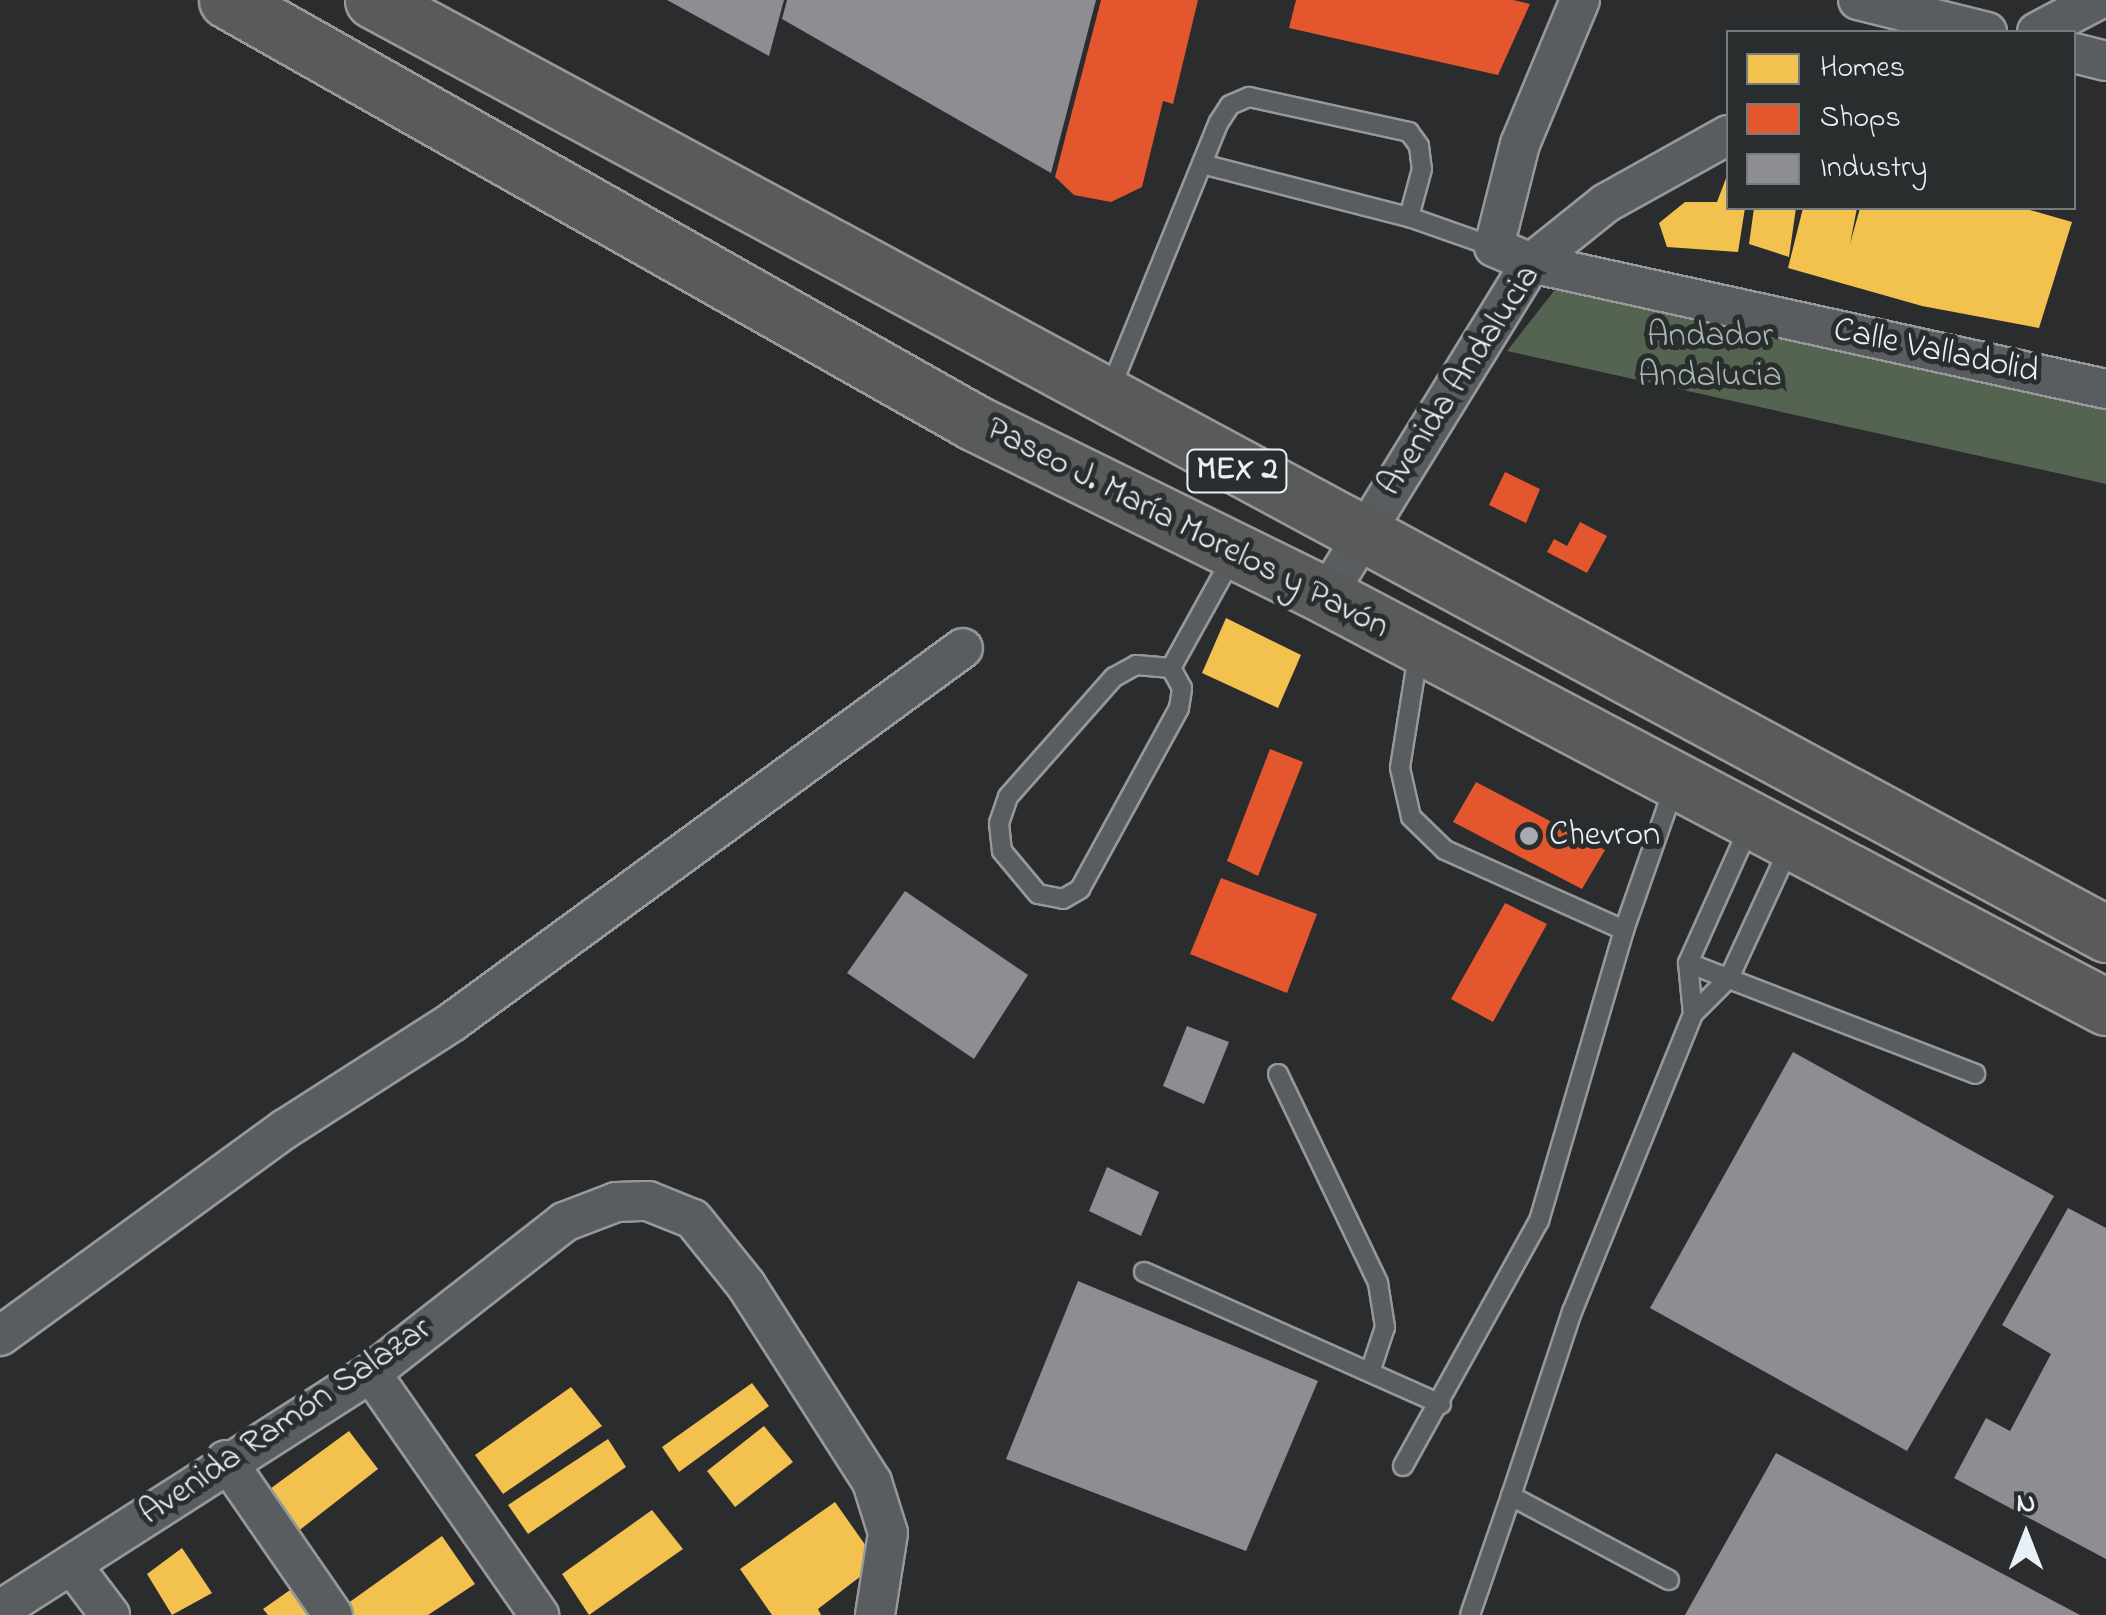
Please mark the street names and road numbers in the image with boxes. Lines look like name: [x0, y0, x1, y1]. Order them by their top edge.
street label: Avenida Andalucia: [1370, 258, 1550, 504]
street label: Calle Valladolid: [1829, 310, 2043, 394]
street label: Paseo J. María Morelos y Pavón: [979, 409, 1395, 649]
road number: MEX 2: [1184, 444, 1290, 498]
street label: Avenida Ramón Salazar: [132, 1309, 440, 1535]

